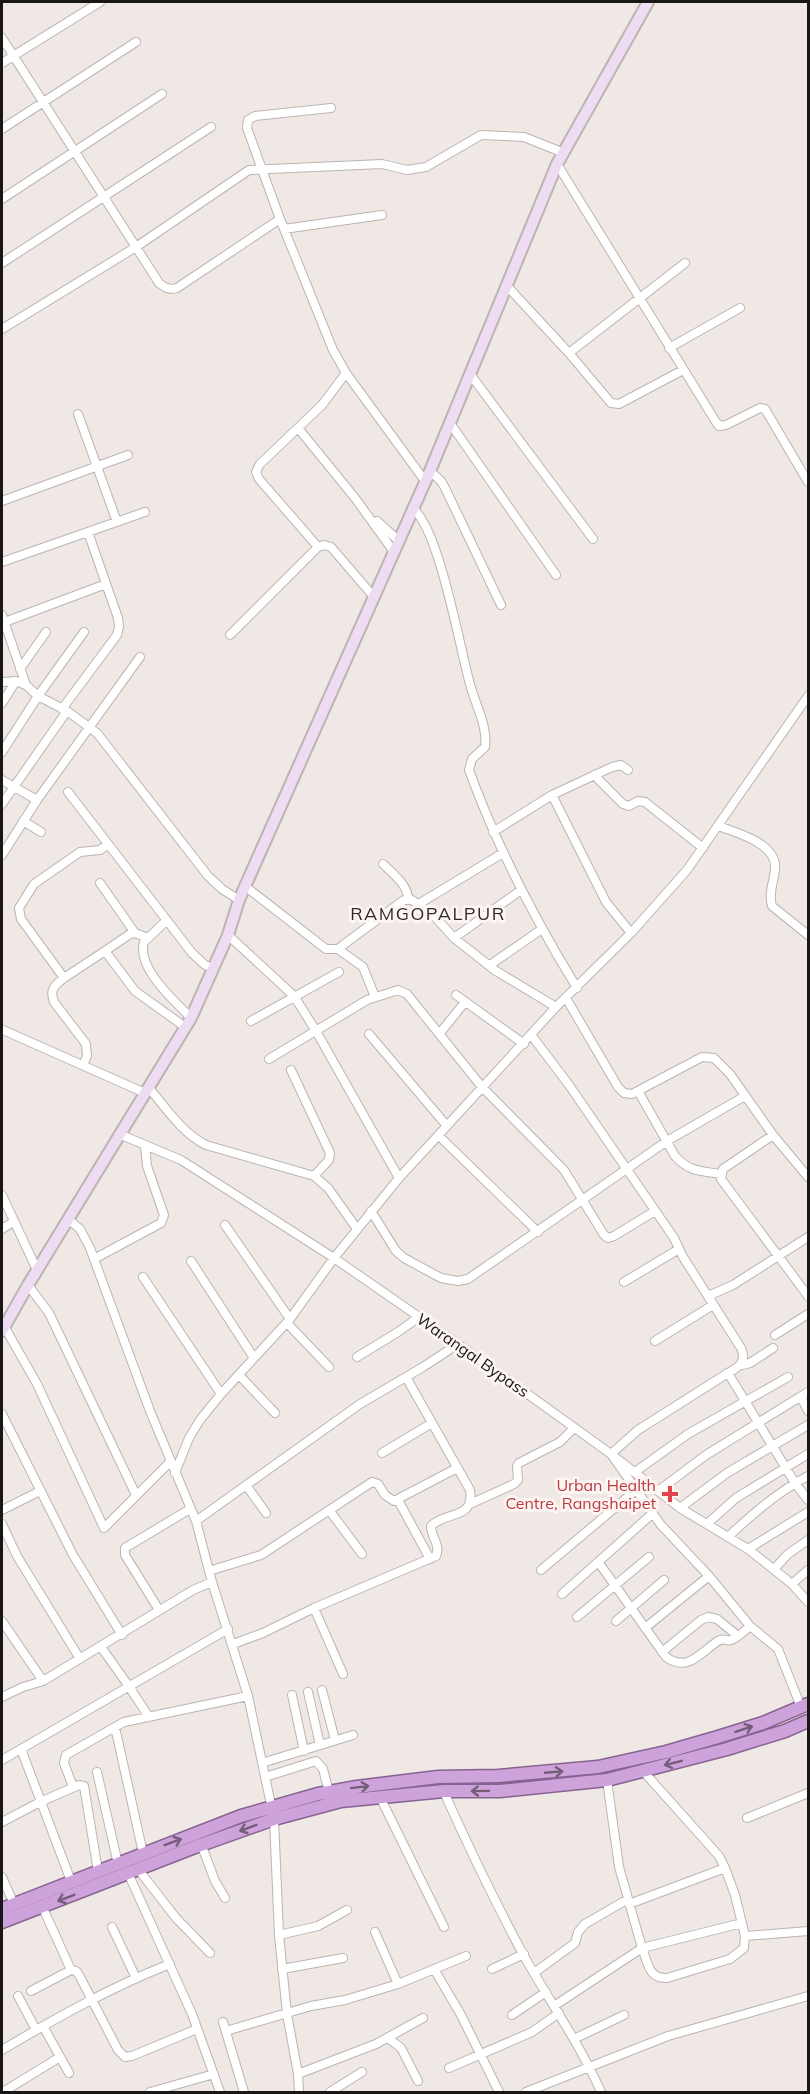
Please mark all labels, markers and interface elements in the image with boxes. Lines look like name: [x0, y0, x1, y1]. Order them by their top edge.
district label: RAMGOPALPUR: [350, 902, 506, 925]
street label: Warangal Bypass: [413, 1309, 533, 1401]
place label: Urban Health Centre, Rangshaipet: [505, 1475, 656, 1513]
marker: Urban Health Centre, Rangshaipet: [661, 1485, 679, 1503]
one-way arrow: [734, 1723, 753, 1734]
one-way arrow: [664, 1758, 683, 1770]
one-way arrow: [544, 1766, 564, 1777]
one-way arrow: [350, 1781, 369, 1792]
one-way arrow: [471, 1785, 491, 1797]
one-way arrow: [239, 1823, 258, 1834]
one-way arrow: [164, 1835, 182, 1846]
one-way arrow: [57, 1893, 76, 1904]

